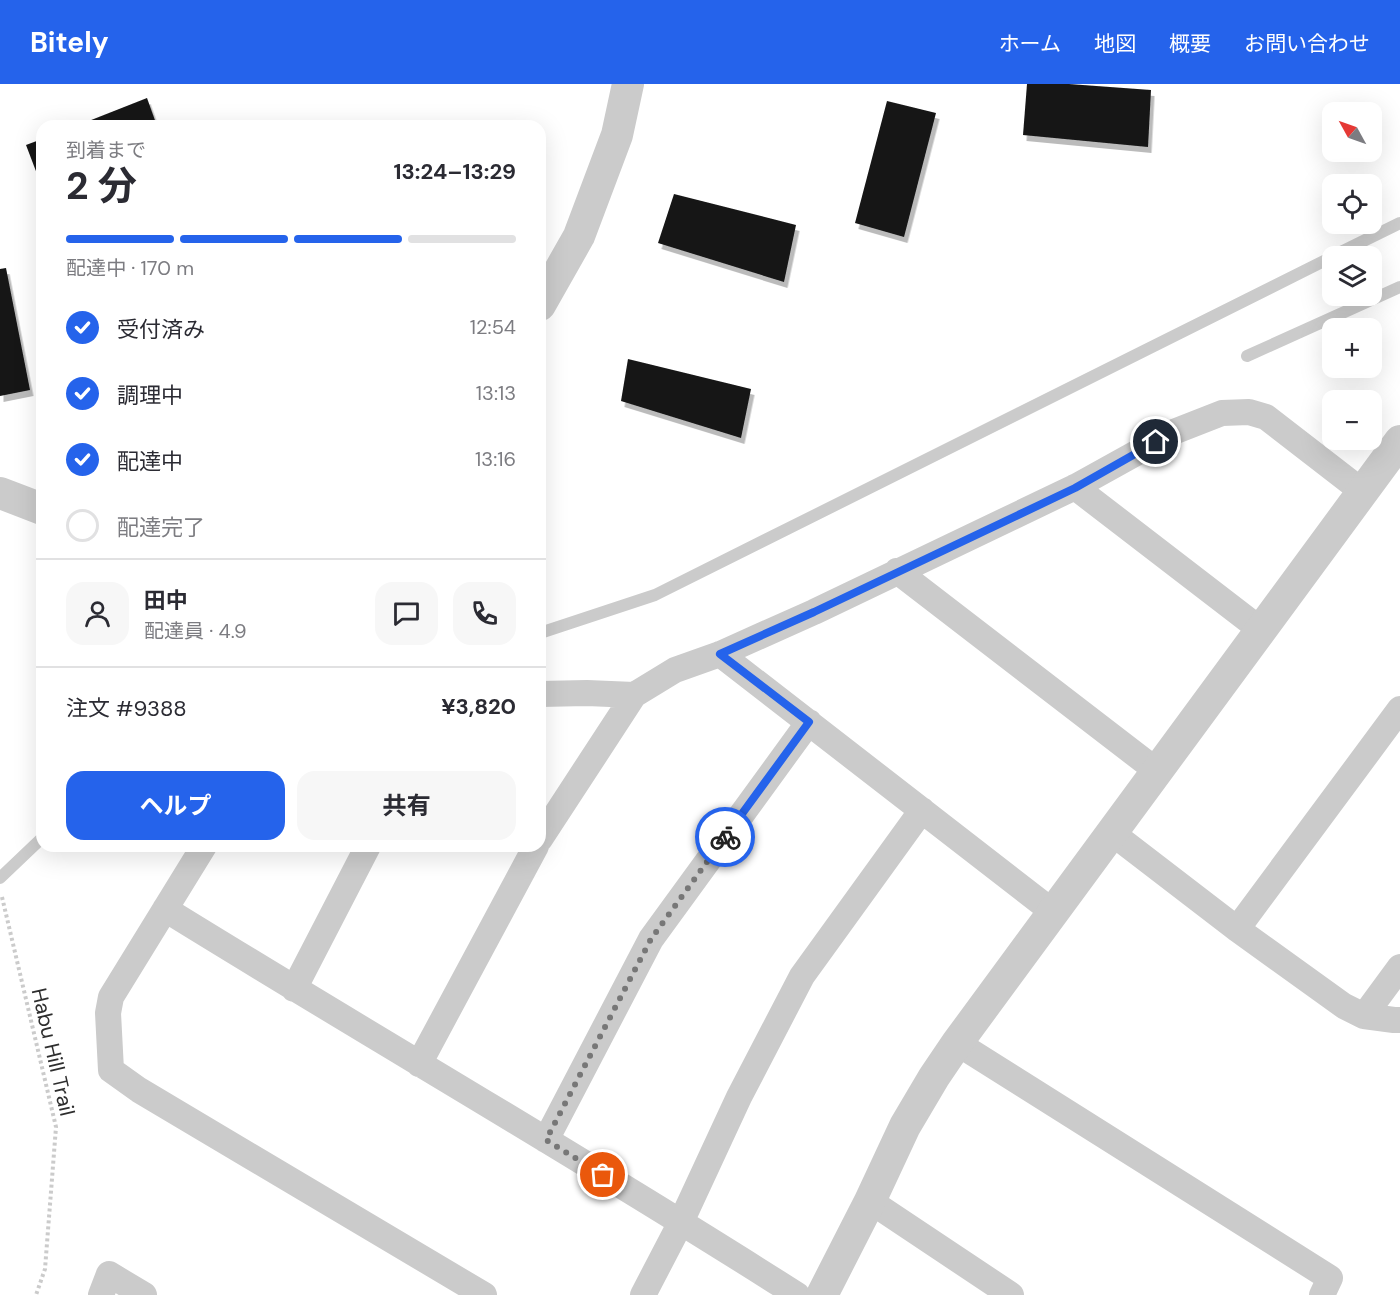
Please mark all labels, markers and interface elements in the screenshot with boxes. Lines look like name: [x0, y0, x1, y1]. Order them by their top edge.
text: Bitely: [30, 24, 109, 61]
text: ホーム: [999, 30, 1061, 58]
text: 地図: [1094, 30, 1136, 58]
text: 概要: [1169, 30, 1211, 58]
text: お問い合わせ: [1244, 30, 1370, 58]
north arrow: [1322, 102, 1382, 162]
map controls: [1322, 102, 1382, 450]
text: 到着まで: [66, 137, 146, 163]
text: 13:24–13:29: [394, 157, 516, 186]
text: 2 分: [66, 160, 137, 211]
button: locate: [1322, 174, 1382, 234]
button: layers: [1322, 246, 1382, 306]
text: 配達中 · 170 m: [66, 255, 194, 281]
icon: check: [66, 311, 99, 344]
text: 12:54: [470, 314, 516, 340]
text: 受付済み: [117, 315, 205, 344]
button: +: [1322, 318, 1382, 378]
icon: check: [66, 377, 99, 410]
text: 13:13: [476, 380, 516, 406]
text: 調理中: [117, 381, 183, 410]
button: −: [1322, 390, 1382, 450]
pin: [1130, 416, 1181, 467]
icon: home: [1139, 425, 1172, 458]
icon: check: [66, 443, 99, 476]
text: 13:16: [475, 446, 516, 472]
text: 配達中: [117, 447, 183, 476]
text: 配達完了: [117, 513, 205, 542]
button: person: [66, 582, 129, 645]
button: chat: [375, 582, 438, 645]
button: phone: [453, 582, 516, 645]
text: 田中: [144, 586, 188, 615]
text: 配達員 · 4.9: [144, 618, 247, 644]
text: ¥3,820: [441, 692, 516, 721]
text: 注文 #9388: [66, 694, 187, 723]
button: ヘルプ: [66, 771, 285, 840]
button: 共有: [297, 771, 516, 840]
courier: [695, 807, 755, 867]
icon: bike: [709, 821, 742, 854]
street label: Habu Hill Trail: [25, 985, 81, 1119]
pin: [577, 1149, 628, 1200]
icon: bag: [586, 1158, 619, 1191]

